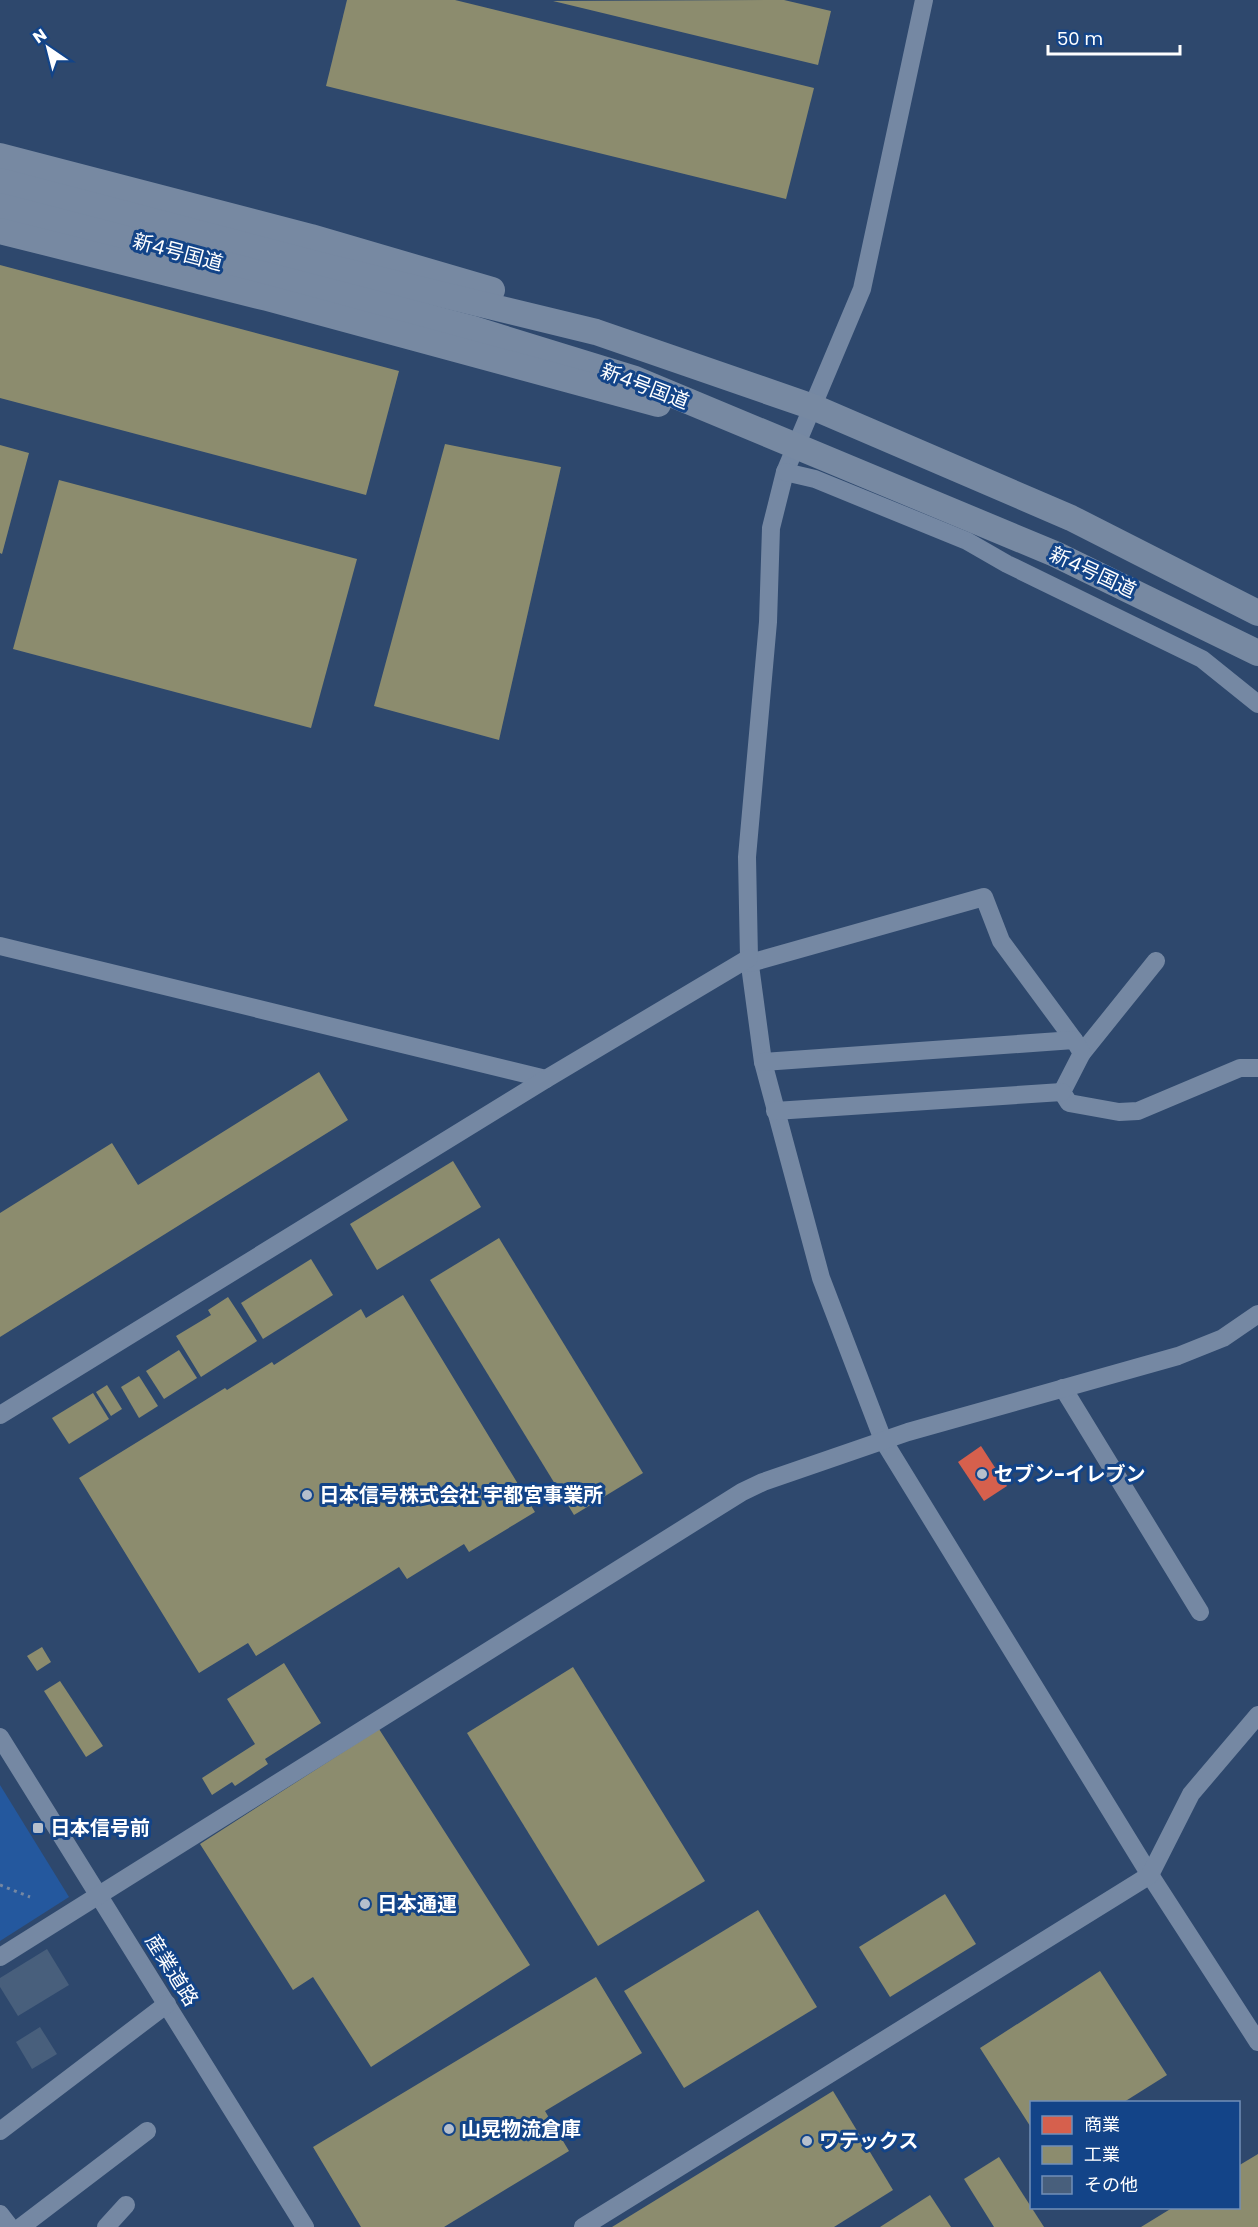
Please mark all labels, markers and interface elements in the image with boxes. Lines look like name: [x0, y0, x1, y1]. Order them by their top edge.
north arrow: [18, 18, 78, 78]
scale bar: [1048, 18, 1180, 56]
text: N: [28, 23, 51, 49]
text: 50 m: [1057, 26, 1103, 51]
street label: 新4号国道: [130, 226, 226, 278]
street label: 新4号国道: [597, 356, 693, 416]
street label: 新4号国道: [1045, 540, 1141, 604]
place label: セブン-イレブン: [994, 1460, 1146, 1488]
marker: セブン-イレブン: [975, 1467, 989, 1481]
place label: 日本信号株式会社 宇都宮事業所: [319, 1481, 603, 1509]
marker: 日本信号株式会社 宇都宮事業所: [300, 1488, 314, 1502]
place label: 日本信号前: [50, 1814, 150, 1842]
marker: 日本信号前: [31, 1821, 45, 1835]
place label: 日本通運: [377, 1890, 457, 1918]
marker: 日本通運: [358, 1897, 372, 1911]
street label: 産業道路: [139, 1929, 205, 2011]
legend: [1030, 2101, 1240, 2209]
text: 商業: [1084, 2112, 1120, 2137]
place label: 山晃物流倉庫: [461, 2115, 581, 2143]
marker: 山晃物流倉庫: [442, 2122, 456, 2136]
place label: ワテックス: [819, 2127, 918, 2155]
marker: ワテックス: [800, 2134, 814, 2148]
text: 工業: [1084, 2142, 1120, 2167]
text: その他: [1084, 2172, 1138, 2197]

